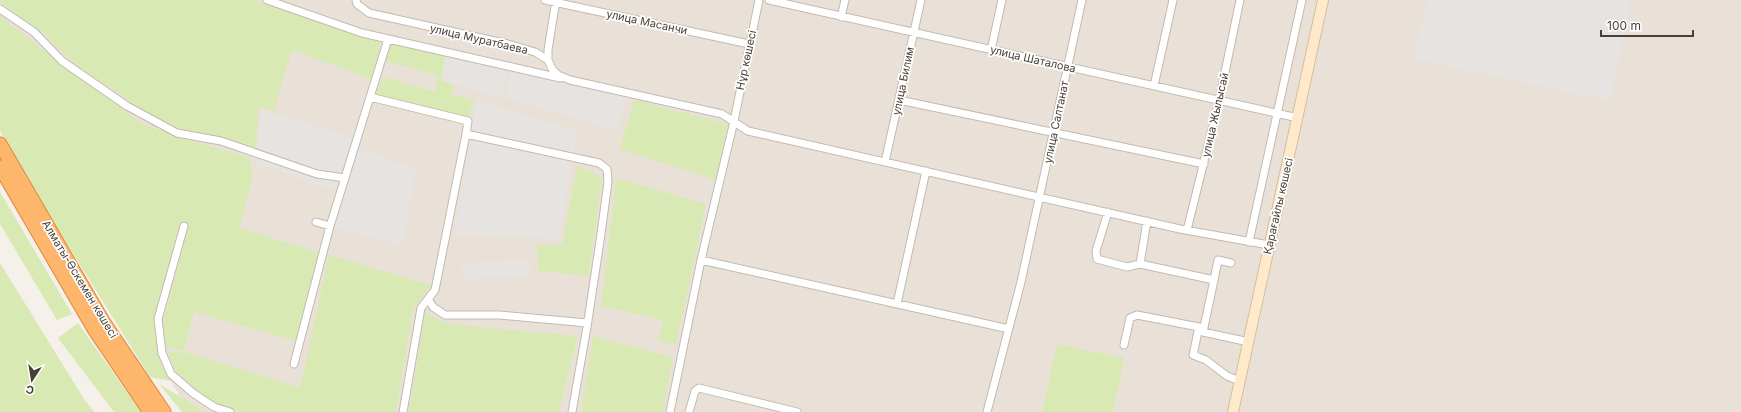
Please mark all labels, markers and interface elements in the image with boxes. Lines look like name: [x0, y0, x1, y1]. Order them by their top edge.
street label: улица Масанчи: [605, 7, 689, 37]
scale bar: [1601, 12, 1693, 38]
text: 100 m: [1607, 18, 1641, 33]
street label: улица Муратбаева: [429, 21, 529, 57]
street label: Нұр көшесі: [733, 29, 759, 91]
street label: улица Шаталова: [989, 42, 1077, 76]
street label: улица Билим: [889, 46, 917, 116]
street label: улица Жылысай: [1198, 71, 1232, 159]
street label: улица Салтанат: [1040, 79, 1072, 165]
street label: Қарағайлы көшесі: [1260, 156, 1296, 256]
street label: Алматы-Өскемен көшесі: [39, 218, 121, 340]
north arrow: [12, 360, 52, 400]
text: С: [24, 382, 35, 397]

